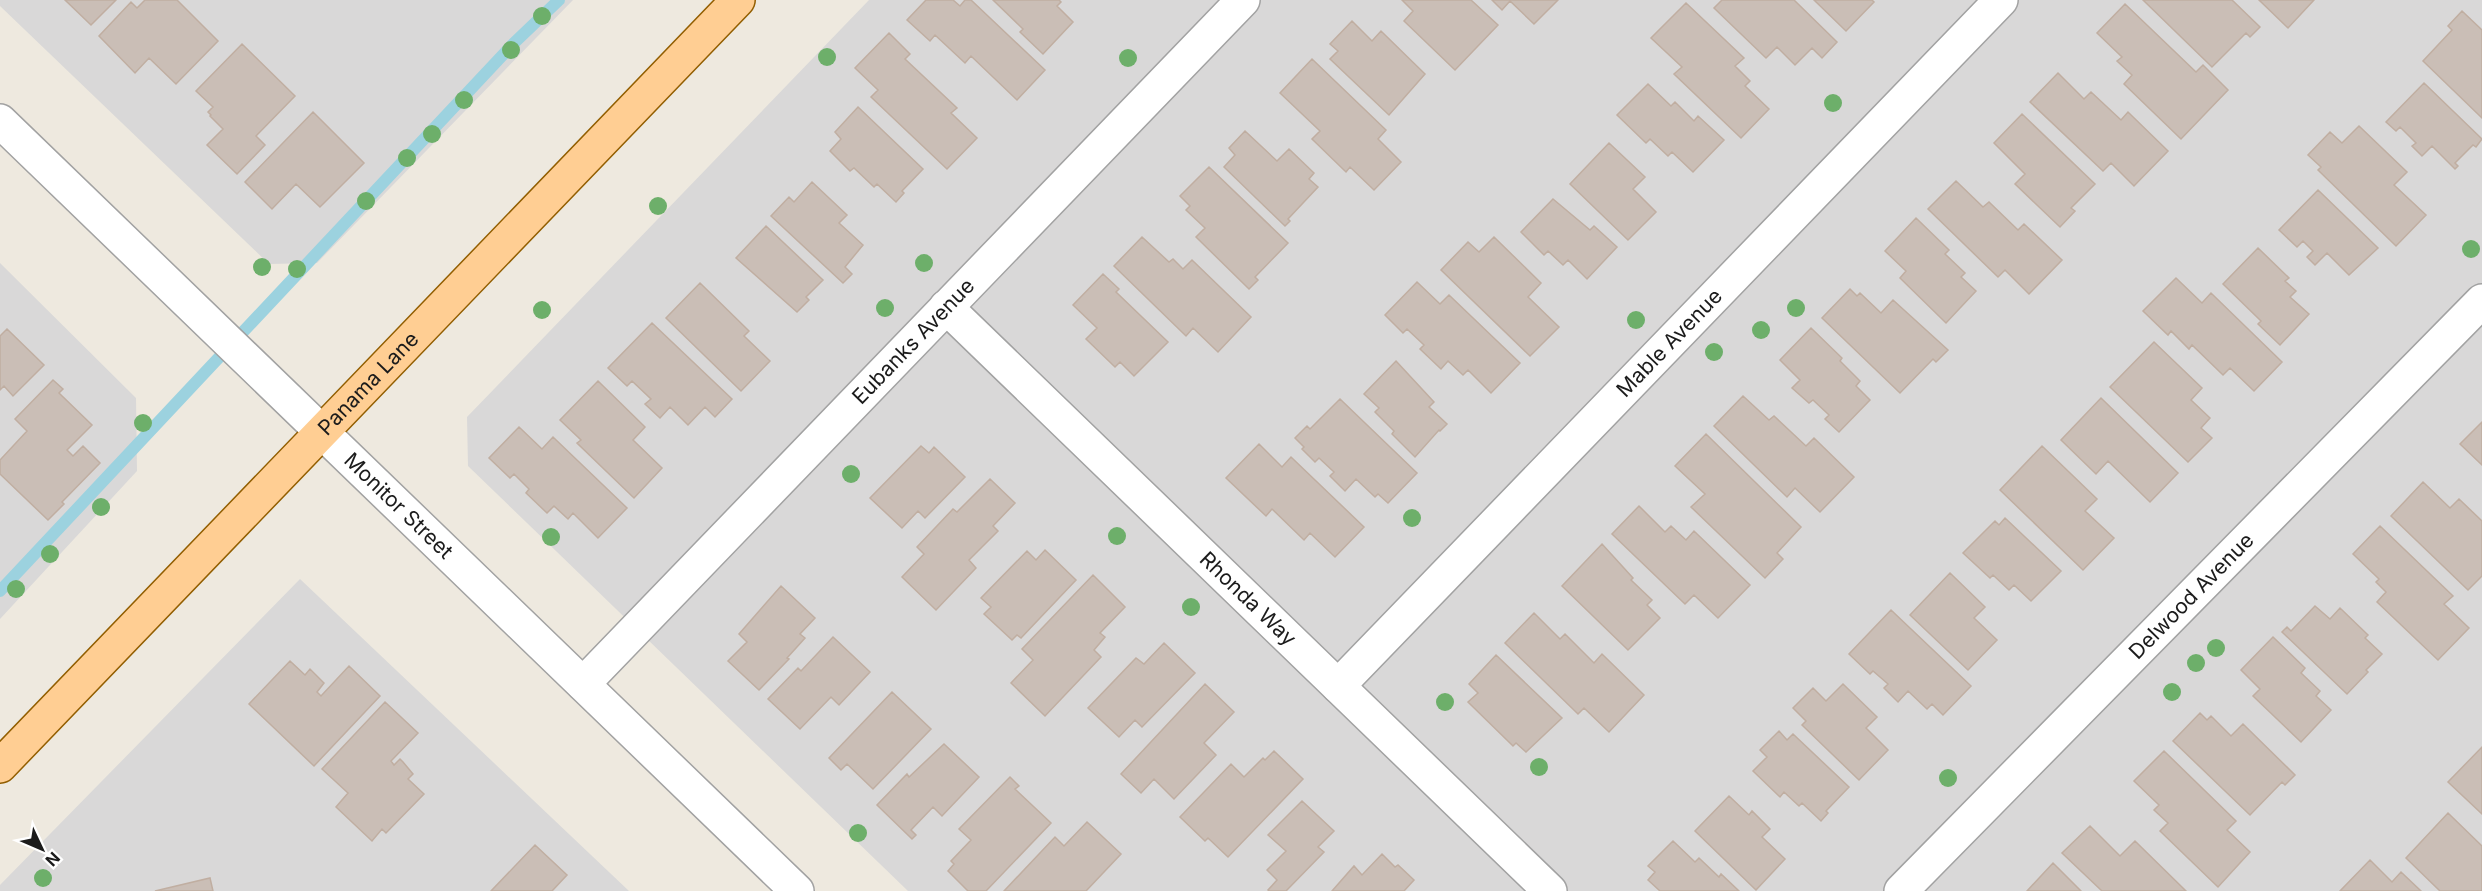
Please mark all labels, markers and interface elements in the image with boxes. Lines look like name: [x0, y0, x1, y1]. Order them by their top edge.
street label: Eubanks Avenue: [847, 273, 979, 409]
street label: Mable Avenue: [1611, 283, 1727, 402]
street label: Panama Lane: [313, 326, 424, 440]
street label: Monitor Street: [339, 447, 458, 564]
street label: Delwood Avenue: [2124, 527, 2259, 664]
street label: Rhonda Way: [1195, 546, 1302, 651]
north arrow: [12, 819, 72, 879]
text: N: [41, 848, 64, 871]

